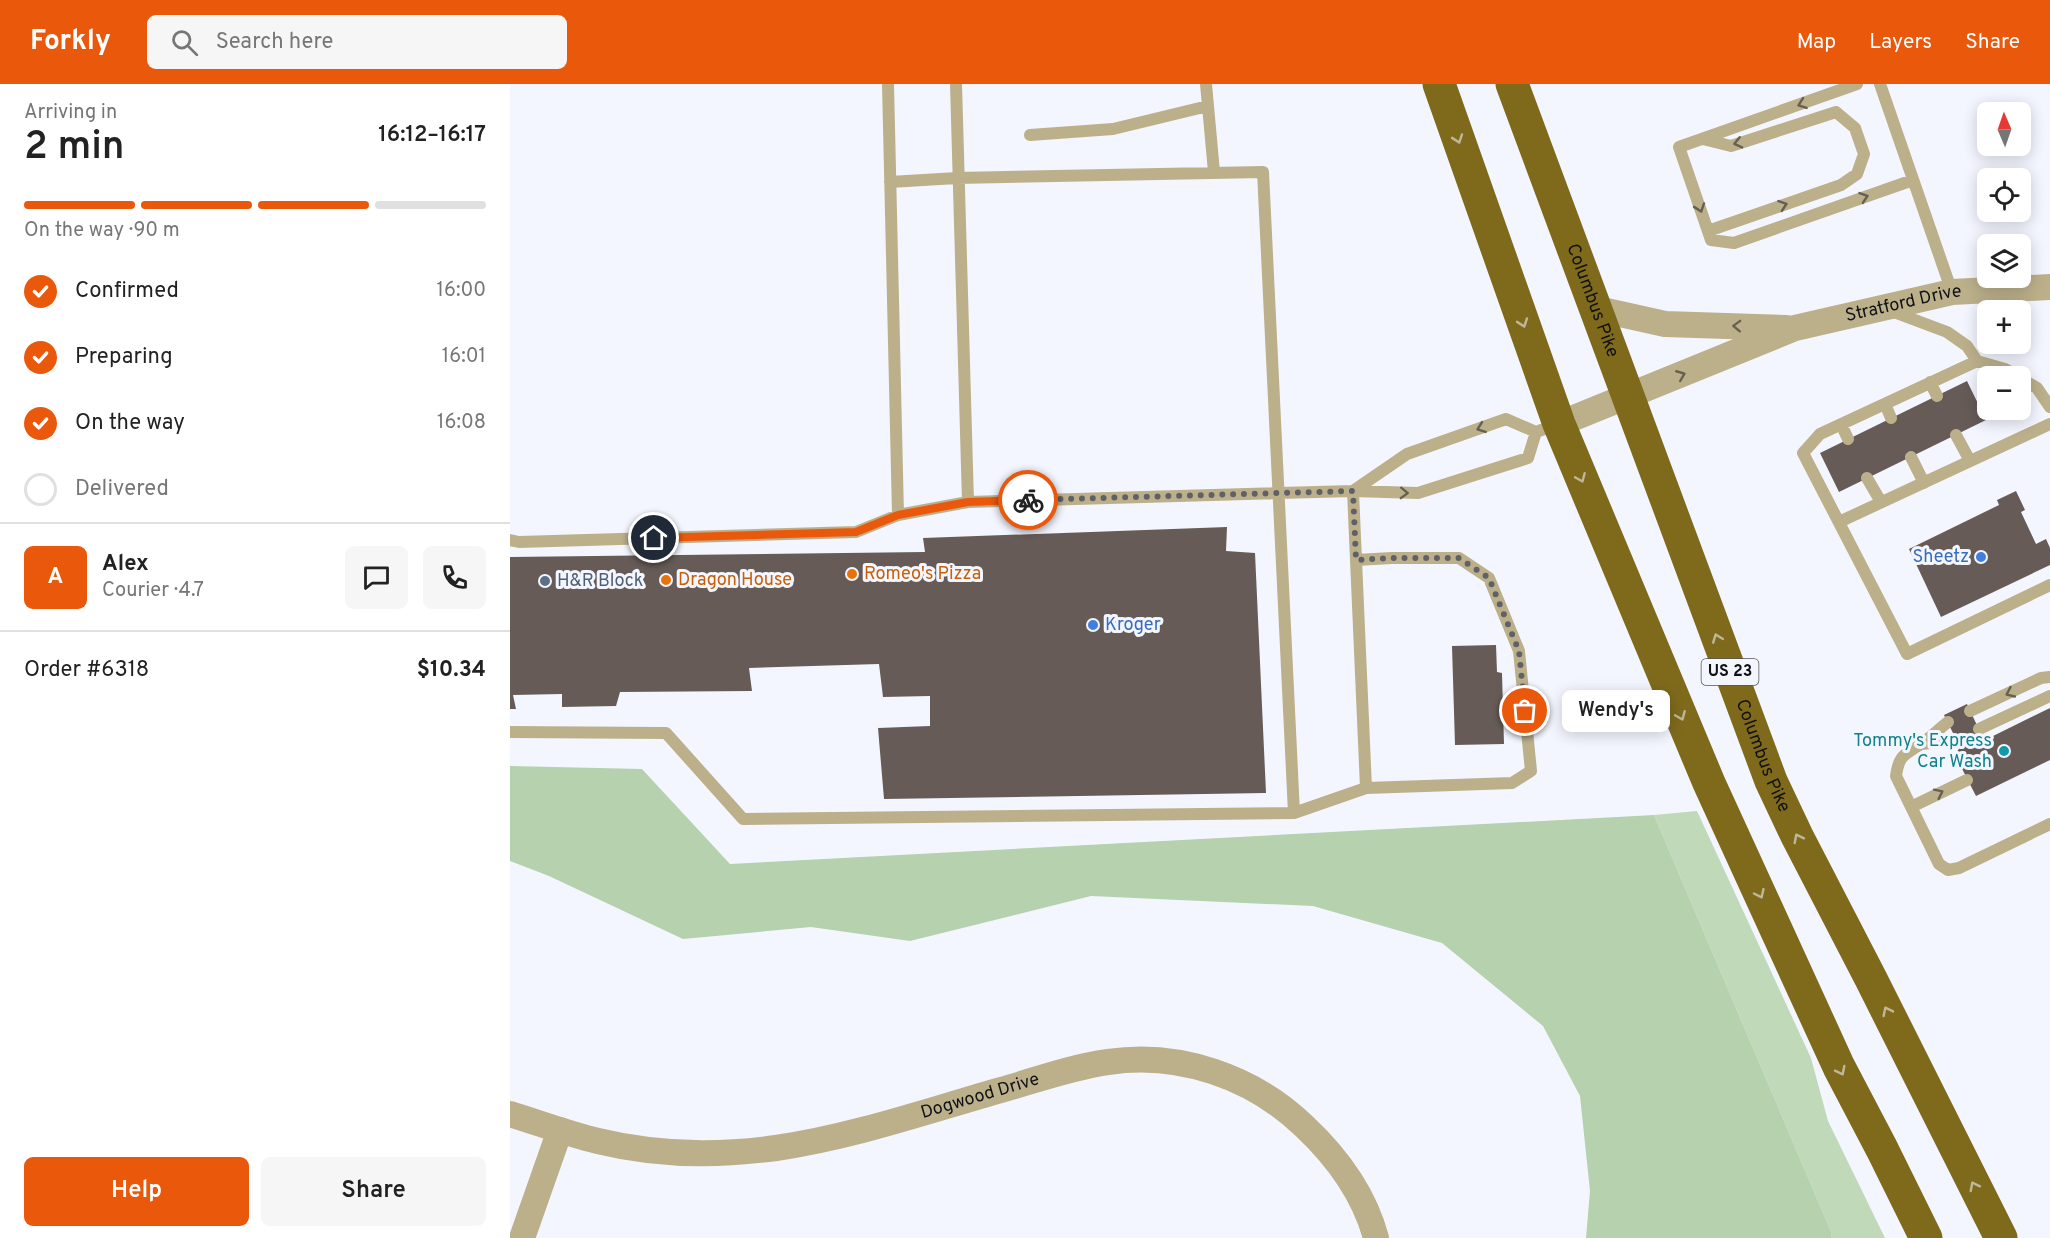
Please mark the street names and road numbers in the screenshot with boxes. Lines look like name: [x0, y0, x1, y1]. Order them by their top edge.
street label: Columbus Pike: [1561, 240, 1624, 361]
street label: Stratford Drive: [1843, 280, 1962, 328]
road number: US 23: [1702, 659, 1758, 685]
street label: Columbus Pike: [1730, 696, 1796, 816]
street label: Dogwood Drive: [918, 1068, 1042, 1125]

